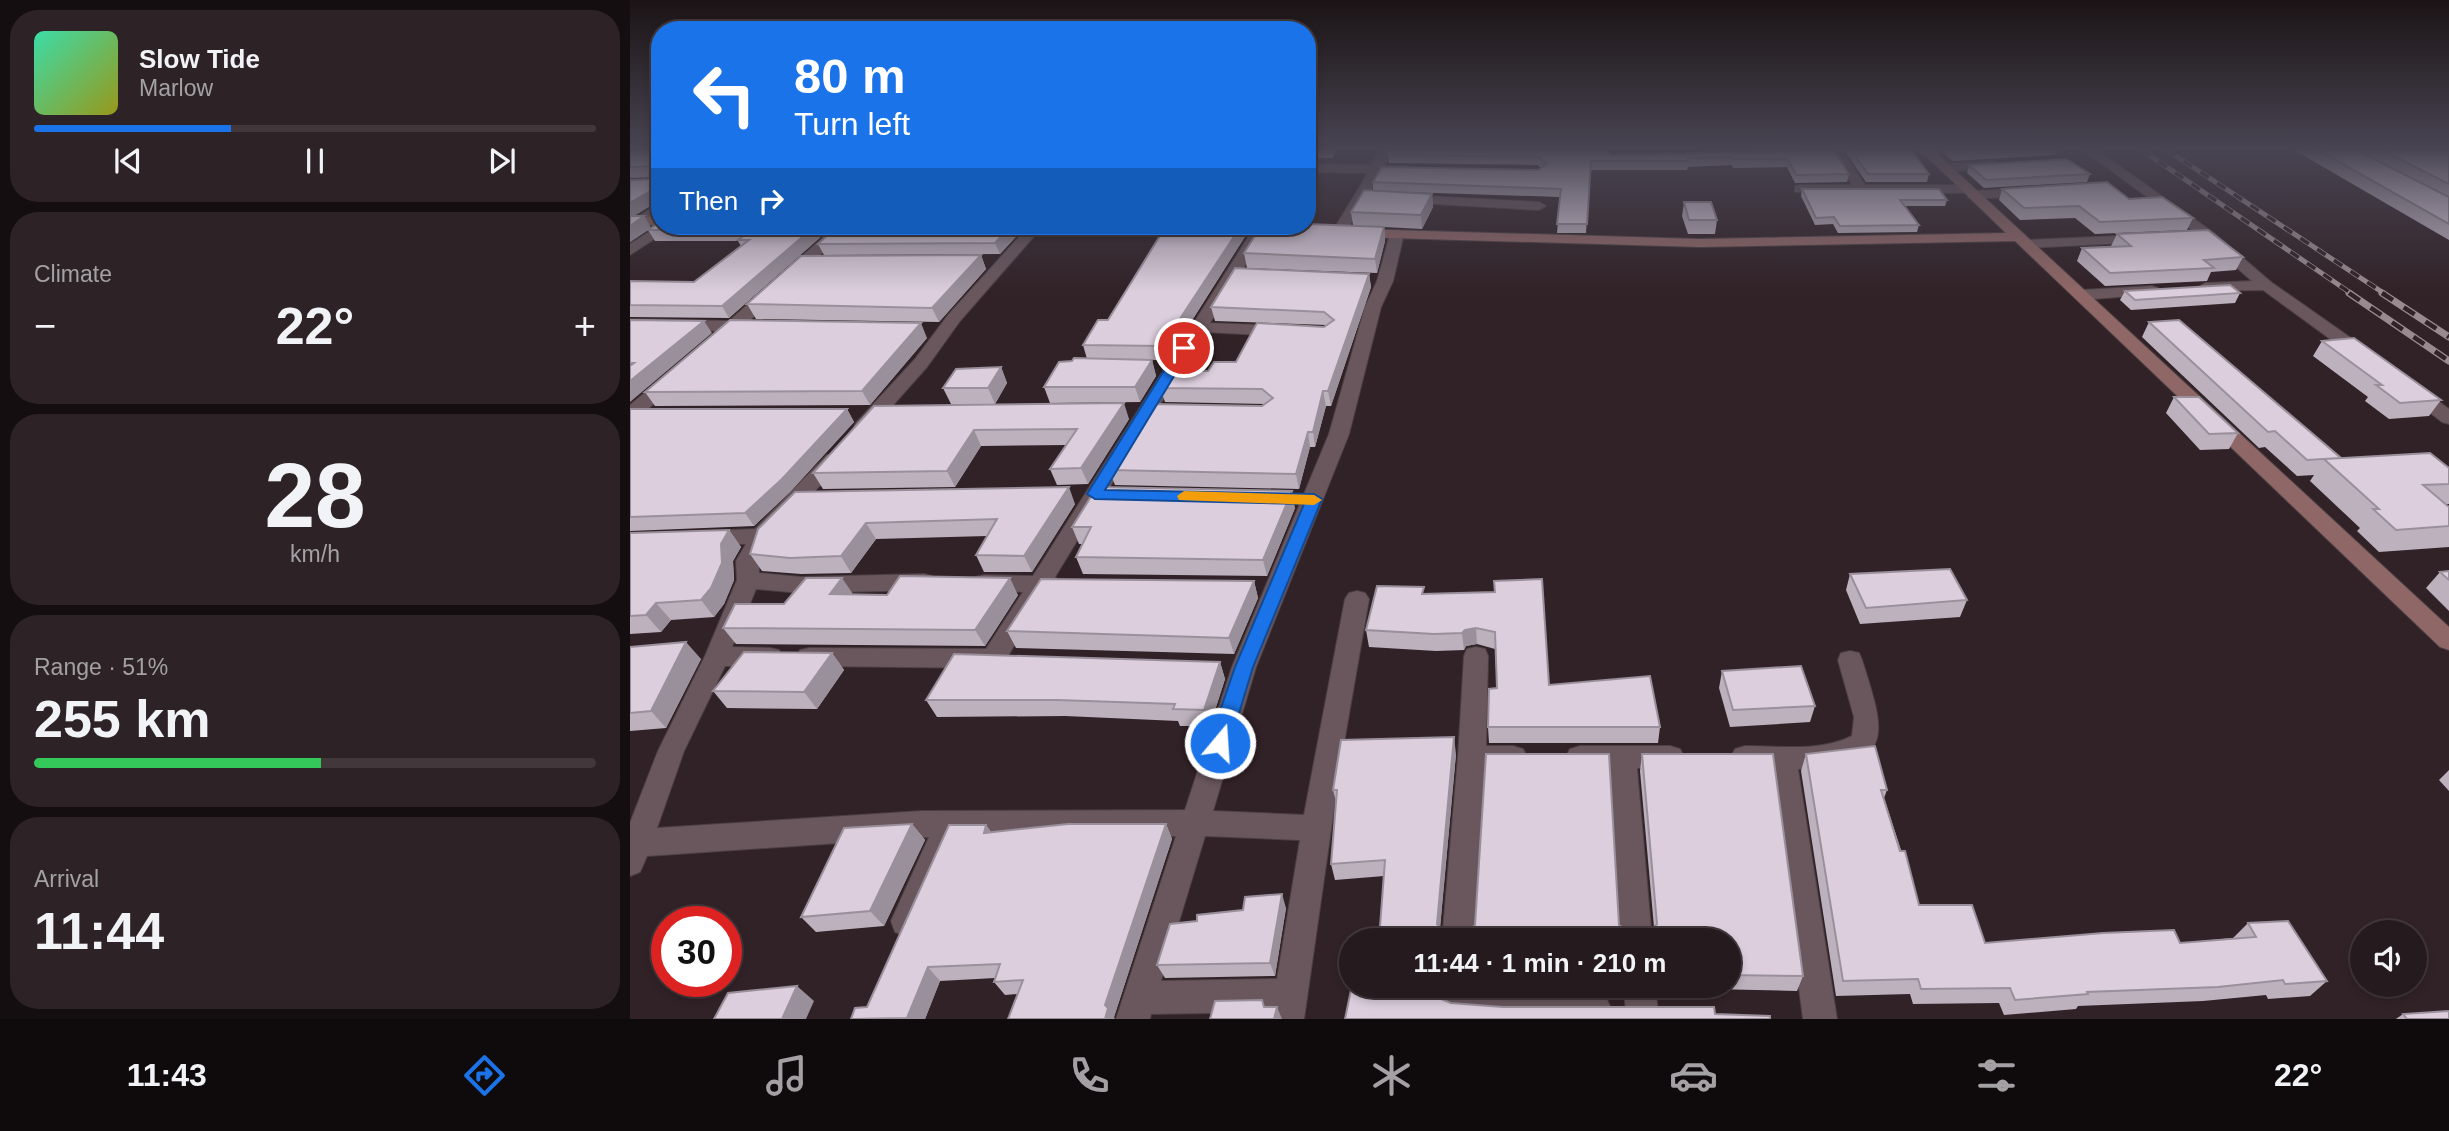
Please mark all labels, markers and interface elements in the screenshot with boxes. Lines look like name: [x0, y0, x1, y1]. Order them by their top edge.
text: Slow Tide: [139, 44, 260, 74]
icon: left: [679, 49, 770, 140]
text: 80 m: [794, 49, 906, 103]
text: Marlow: [139, 75, 213, 101]
text: Turn left: [794, 106, 910, 142]
icon: previous: [109, 142, 147, 180]
icon: pause: [296, 142, 334, 180]
icon: next: [483, 142, 521, 180]
icon: right: [752, 182, 790, 220]
text: Then: [679, 186, 738, 216]
text: Climate: [34, 261, 112, 287]
text: 22°: [276, 297, 354, 355]
text: −: [34, 305, 56, 347]
text: +: [574, 305, 596, 347]
pin: [1154, 318, 1214, 378]
icon: arrive: [1165, 329, 1203, 367]
text: 28: [264, 445, 366, 546]
text: km/h: [290, 541, 340, 567]
text: Range · 51%: [34, 654, 168, 680]
text: 255 km: [34, 690, 210, 748]
position arrow: [1183, 706, 1257, 780]
text: Arrival: [34, 866, 99, 892]
text: 11:44: [34, 902, 164, 960]
speed limit sign: 30: [651, 906, 742, 997]
map controls: [2350, 920, 2427, 997]
button: sound: [2350, 920, 2427, 997]
text: 11:44 · 1 min · 210 m: [1414, 948, 1666, 978]
icon: directions: [460, 1051, 509, 1100]
icon: music: [762, 1051, 811, 1100]
icon: phone: [1065, 1051, 1114, 1100]
icon: climate: [1367, 1051, 1416, 1100]
icon: car: [1669, 1051, 1718, 1100]
icon: filters: [1972, 1051, 2021, 1100]
text: 11:43: [127, 1057, 207, 1093]
text: 22°: [2274, 1057, 2322, 1093]

